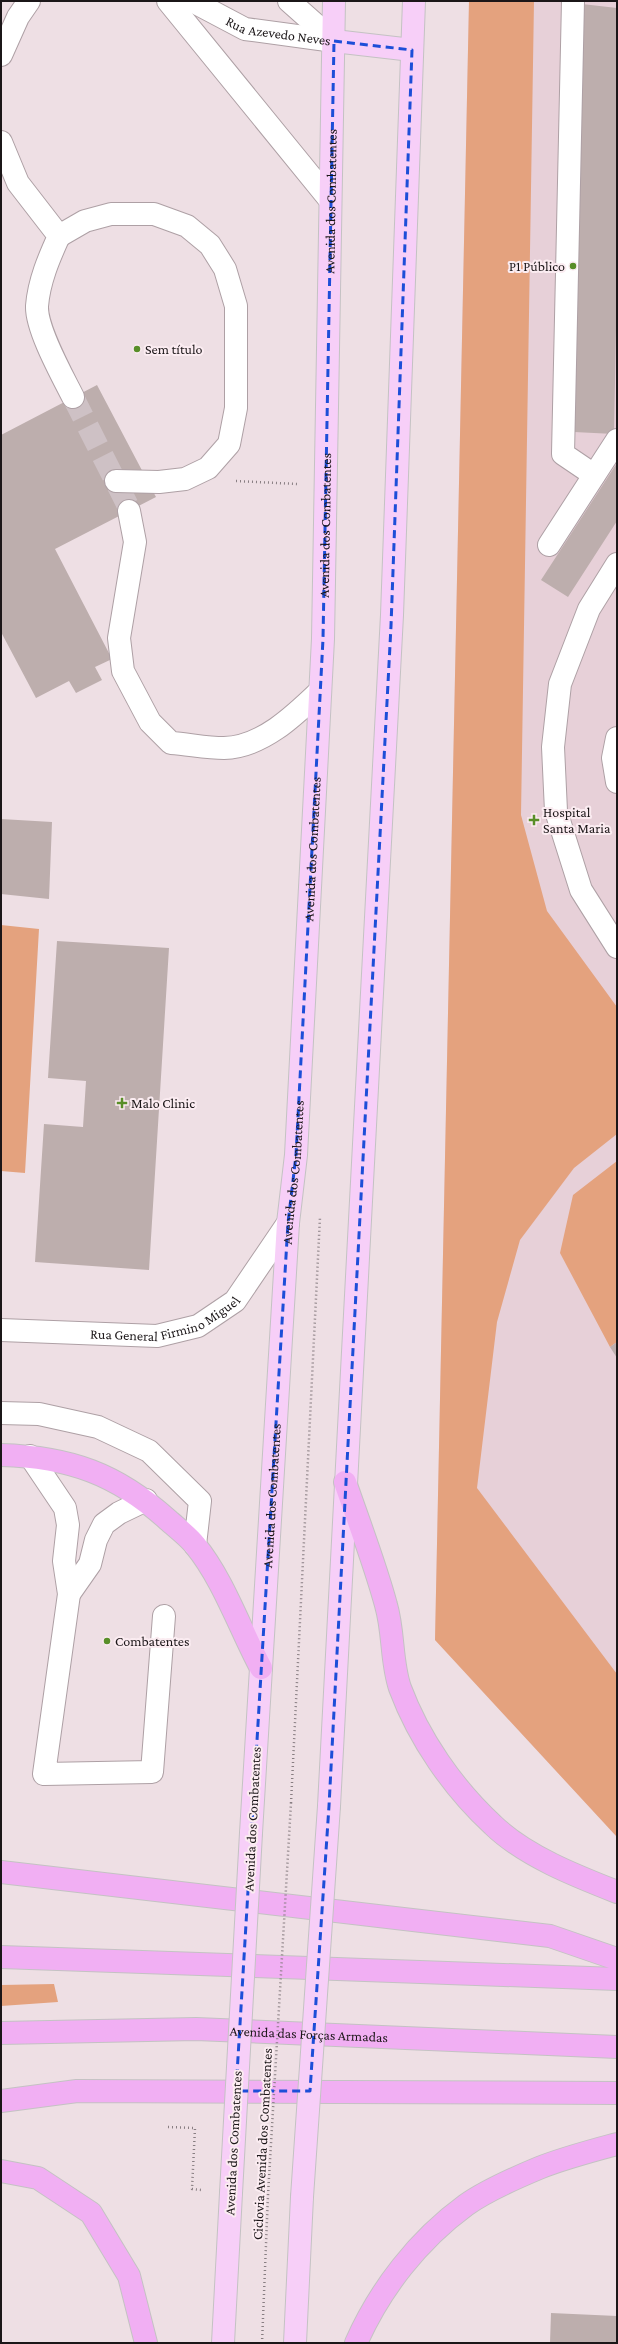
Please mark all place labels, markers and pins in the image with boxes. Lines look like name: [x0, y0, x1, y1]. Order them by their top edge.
place label: P1 Público: [509, 258, 565, 274]
marker: P1 Público: [568, 261, 578, 271]
place label: Sem título: [145, 341, 203, 357]
marker: Sem título: [132, 344, 142, 354]
place label: Hospital Santa Maria: [543, 804, 611, 836]
marker: Hospital Santa Maria: [528, 814, 540, 826]
place label: Malo Clinic: [131, 1095, 195, 1111]
marker: Malo Clinic: [116, 1097, 128, 1109]
place label: Combatentes: [115, 1633, 189, 1649]
marker: Combatentes: [102, 1636, 112, 1646]

